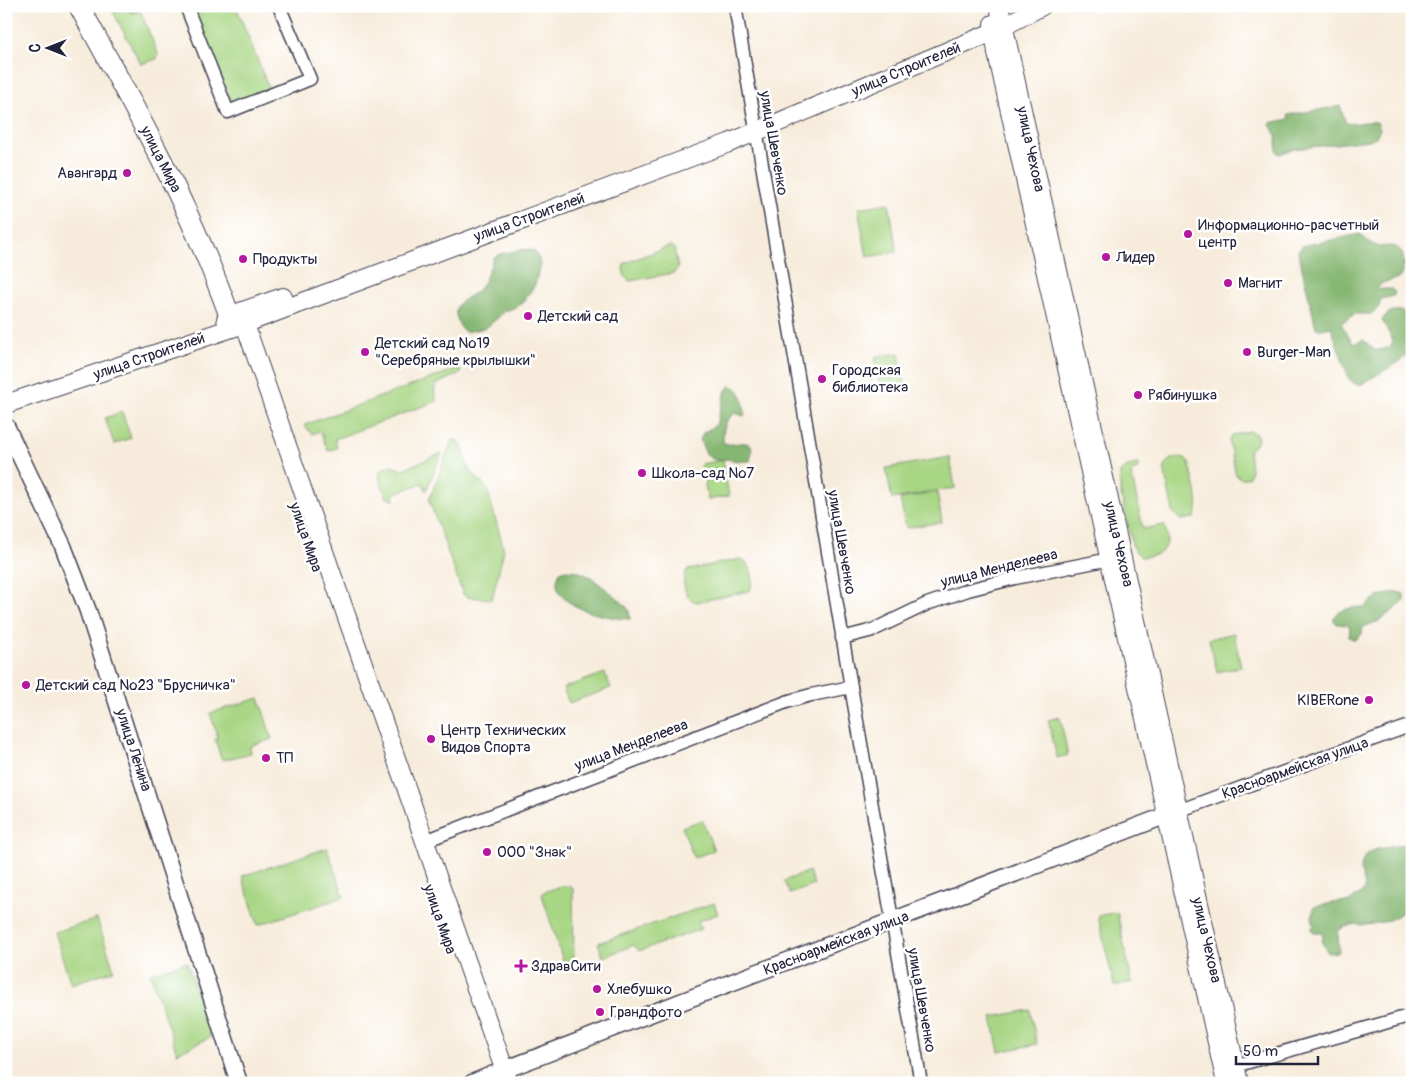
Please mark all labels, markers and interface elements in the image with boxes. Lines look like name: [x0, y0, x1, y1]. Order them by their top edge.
north arrow: [22, 22, 72, 72]
street label: улица Строителей: [848, 38, 964, 101]
text: С: [27, 43, 44, 52]
street label: улица Шевченко: [755, 88, 792, 197]
street label: улица Чехова: [1012, 104, 1049, 194]
street label: улица Мира: [135, 122, 185, 196]
place label: Авангард: [57, 164, 117, 183]
marker: Авангард: [121, 167, 133, 179]
street label: улица Строителей: [470, 189, 587, 247]
place label: Информационно-расчетный центр: [1198, 216, 1379, 252]
marker: Информационно-расчетный центр: [1182, 228, 1194, 240]
place label: Лидер: [1115, 248, 1155, 267]
place label: Продукты: [253, 250, 317, 269]
marker: Лидер: [1100, 251, 1112, 263]
marker: Продукты: [237, 253, 249, 265]
place label: Магнит: [1238, 274, 1283, 293]
marker: Магнит: [1222, 277, 1234, 289]
place label: Детский сад: [537, 307, 618, 326]
marker: Детский сад: [522, 310, 534, 322]
street label: улица Строителей: [90, 329, 207, 385]
place label: Детский сад №19 "Серебряные крылышки": [374, 334, 536, 370]
place label: Burger-Man: [1257, 343, 1331, 362]
marker: Детский сад №19 "Серебряные крылышки": [359, 346, 371, 358]
marker: Burger-Man: [1241, 346, 1253, 358]
place label: Городская библиотека: [832, 361, 908, 397]
marker: Городская библиотека: [816, 373, 828, 385]
place label: Рябинушка: [1148, 386, 1217, 405]
marker: Рябинушка: [1132, 389, 1144, 401]
place label: Школа-сад №7: [652, 464, 754, 483]
marker: Школа-сад №7: [636, 467, 648, 479]
street label: улица Шевченко: [823, 487, 860, 596]
street label: улица Мира: [284, 499, 326, 574]
street label: улица Чехова: [1099, 499, 1138, 589]
street label: улица Менделеева: [938, 545, 1060, 592]
place label: Детский сад №23 "Брусничка": [35, 676, 236, 695]
marker: Детский сад №23 "Брусничка": [20, 679, 32, 691]
place label: KIBERone: [1297, 691, 1360, 710]
marker: KIBERone: [1363, 694, 1375, 706]
street label: улица Ленина: [111, 706, 156, 794]
street label: улица Менделеева: [571, 715, 690, 776]
place label: Центр Технических Видов Спорта: [441, 721, 566, 757]
marker: Центр Технических Видов Спорта: [425, 733, 437, 745]
street label: Красноармейская улица: [1219, 733, 1371, 804]
place label: ТП: [276, 749, 293, 768]
marker: ТП: [260, 752, 272, 764]
place label: ООО "Знак": [497, 843, 572, 862]
marker: ООО "Знак": [481, 846, 493, 858]
street label: улица Мира: [418, 881, 460, 956]
street label: улица Чехова: [1187, 895, 1226, 985]
street label: Красноармейская улица: [761, 907, 912, 980]
street label: улица Шевченко: [903, 945, 940, 1054]
place label: ЗдравСити: [531, 957, 601, 976]
marker: ЗдравСити: [515, 960, 527, 972]
place label: Хлебушко: [607, 980, 672, 999]
marker: Хлебушко: [591, 983, 603, 995]
place label: Грандфото: [610, 1003, 682, 1022]
marker: Грандфото: [594, 1006, 606, 1018]
scale bar: [1236, 1034, 1318, 1066]
text: 50 m: [1243, 1042, 1278, 1061]

